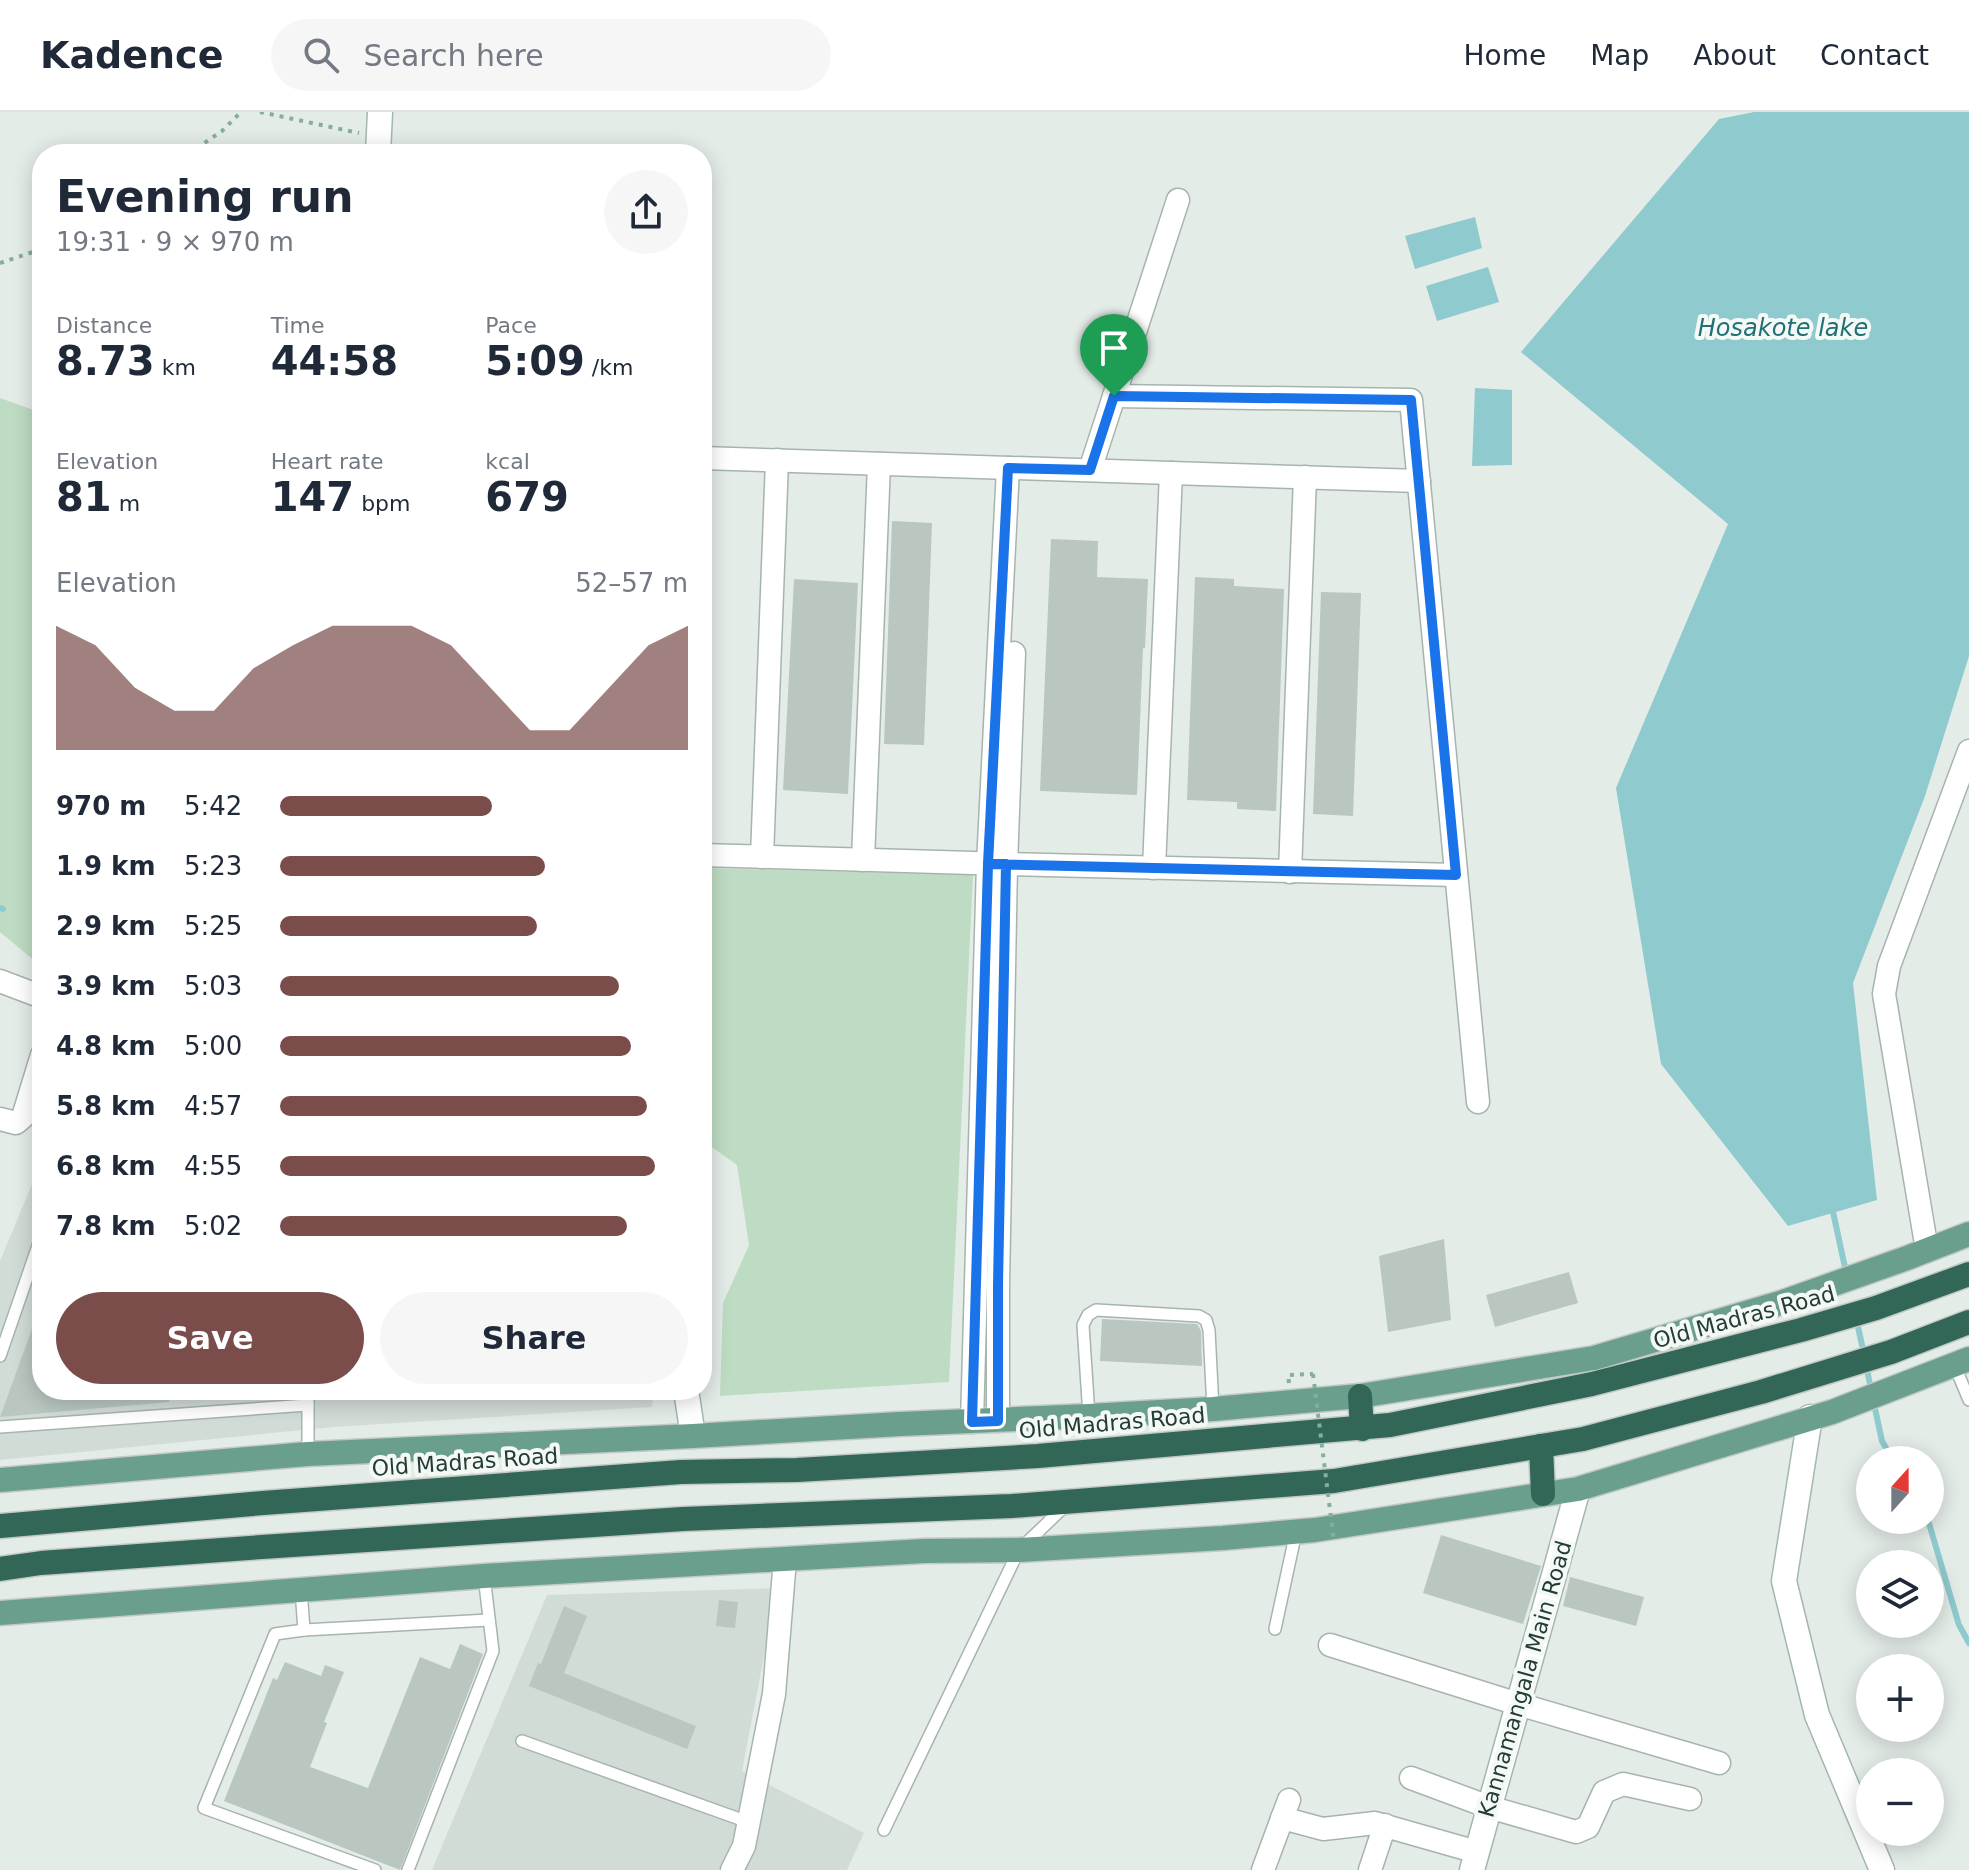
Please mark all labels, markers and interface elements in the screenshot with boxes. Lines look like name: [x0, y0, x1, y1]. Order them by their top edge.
search box: [271, 19, 831, 91]
text: Kadence: [40, 33, 223, 77]
icon: search: [299, 33, 343, 77]
text: Search here: [363, 38, 544, 73]
text: Home: [1463, 39, 1546, 72]
text: Map: [1590, 39, 1649, 72]
text: About: [1693, 39, 1776, 72]
text: Contact: [1820, 39, 1929, 72]
button: share: [604, 170, 688, 254]
text: Evening run: [56, 171, 353, 222]
text: 19:31 · 9 × 970 m: [56, 227, 294, 257]
text: Distance: [56, 313, 152, 338]
text: Time: [271, 313, 325, 338]
text: Pace: [485, 313, 537, 338]
pin: [1080, 314, 1148, 396]
water label: Hosakote lake: [1698, 314, 1868, 342]
icon: arrive: [1092, 326, 1136, 370]
text: 8.73: [56, 338, 155, 384]
text: 44:58: [271, 338, 398, 384]
text: 5:09: [485, 338, 585, 384]
text: km: [155, 355, 196, 380]
text: /km: [585, 355, 633, 380]
text: Elevation: [56, 449, 158, 474]
text: Heart rate: [271, 449, 384, 474]
text: kcal: [485, 449, 530, 474]
text: 81: [56, 474, 112, 520]
text: 147: [271, 474, 354, 520]
text: 679: [485, 474, 569, 520]
text: m: [112, 491, 140, 516]
text: bpm: [354, 491, 411, 516]
text: Elevation: [56, 568, 177, 598]
text: 52–57 m: [575, 568, 688, 598]
text: 970 m: [56, 791, 146, 821]
text: 5:42: [184, 791, 242, 821]
text: 1.9 km: [56, 851, 156, 881]
text: 5:23: [184, 851, 242, 881]
text: 2.9 km: [56, 911, 156, 941]
text: 5:25: [184, 911, 242, 941]
text: 3.9 km: [56, 971, 156, 1001]
text: 5:03: [184, 971, 242, 1001]
text: 4.8 km: [56, 1031, 156, 1061]
text: 5:00: [184, 1031, 242, 1061]
text: 5.8 km: [56, 1091, 156, 1121]
text: 4:57: [184, 1091, 242, 1121]
text: 6.8 km: [56, 1151, 156, 1181]
text: 4:55: [184, 1151, 242, 1181]
text: 7.8 km: [56, 1211, 156, 1241]
text: 5:02: [184, 1211, 242, 1241]
street label: Old Madras Road: [1650, 1281, 1838, 1353]
button: Save: [56, 1292, 364, 1384]
button: Share: [380, 1292, 688, 1384]
street label: Old Madras Road: [1018, 1402, 1206, 1444]
street label: Old Madras Road: [371, 1443, 559, 1481]
north arrow: [1856, 1446, 1944, 1534]
map controls: [1856, 1446, 1944, 1846]
street label: Kannamangala Main Road: [1473, 1538, 1577, 1820]
button: layers: [1856, 1550, 1944, 1638]
button: +: [1856, 1654, 1944, 1742]
button: −: [1856, 1758, 1944, 1846]

